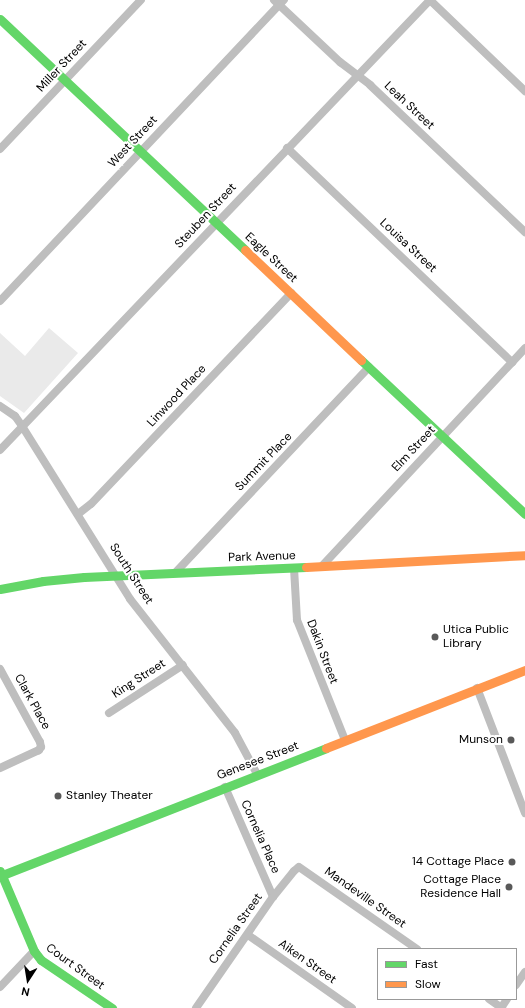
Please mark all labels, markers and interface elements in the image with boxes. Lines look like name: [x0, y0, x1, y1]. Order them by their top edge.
street label: Miller Street: [34, 37, 90, 95]
street label: Leah Street: [381, 79, 437, 133]
street label: West Street: [105, 113, 161, 171]
street label: Steuben Street: [172, 181, 240, 251]
street label: Louisa Street: [377, 216, 439, 276]
street label: Eagle Street: [242, 230, 300, 286]
street label: Linwood Place: [145, 362, 209, 430]
street label: Elm Street: [389, 423, 439, 475]
street label: Summit Place: [232, 430, 296, 494]
street label: South Street: [106, 541, 156, 607]
street label: Park Avenue: [228, 549, 296, 565]
street label: Dakin Street: [303, 618, 341, 686]
place label: Utica Public Library: [443, 623, 509, 651]
marker: Utica Public Library: [430, 632, 440, 642]
street label: King Street: [110, 656, 168, 702]
street label: Clark Place: [11, 672, 53, 732]
place label: Munson: [459, 733, 503, 747]
marker: Munson: [506, 735, 516, 745]
street label: Genesee Street: [215, 739, 301, 783]
place label: Stanley Theater: [66, 789, 153, 803]
marker: Stanley Theater: [53, 791, 63, 801]
street label: Cornelia Place: [237, 798, 283, 876]
place label: 14 Cottage Place: [412, 855, 504, 869]
marker: 14 Cottage Place: [507, 857, 517, 867]
street label: Mandeville Street: [321, 865, 409, 931]
place label: Cottage Place Residence Hall: [420, 873, 501, 901]
marker: Cottage Place Residence Hall: [504, 882, 514, 892]
street label: Cornelia Street: [206, 891, 266, 967]
street label: Aiken Street: [275, 937, 339, 987]
street label: Court Street: [43, 941, 107, 993]
legend: [377, 948, 517, 1000]
text: Fast: [415, 956, 438, 972]
north arrow: [8, 960, 48, 1000]
text: Slow: [415, 976, 441, 992]
text: N: [20, 984, 31, 999]

